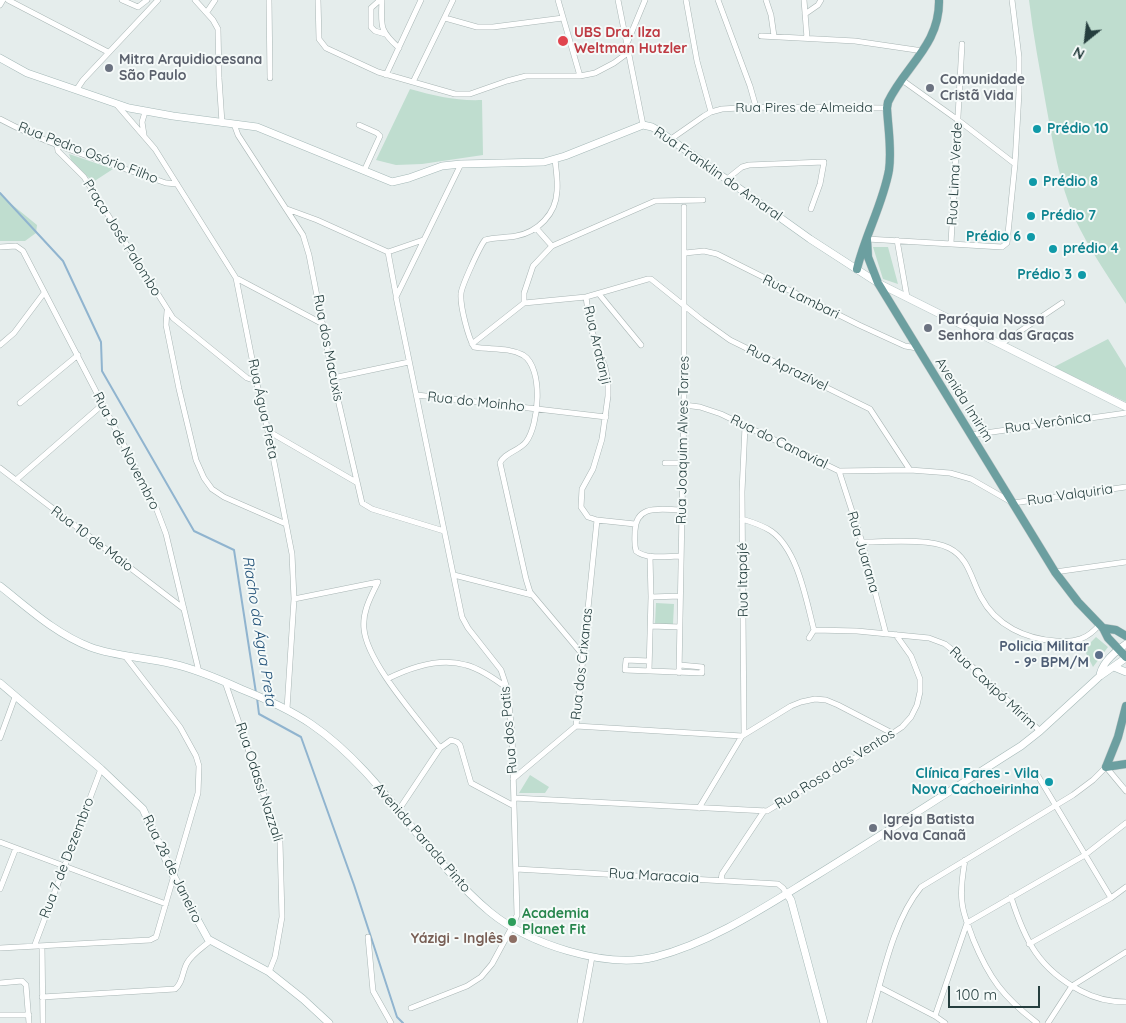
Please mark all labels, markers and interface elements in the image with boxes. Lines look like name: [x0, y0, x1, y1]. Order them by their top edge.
north arrow: [1061, 15, 1111, 65]
place label: UBS Dra. Ilza Weltman Hutzler: [574, 25, 687, 58]
marker: UBS Dra. Ilza Weltman Hutzler: [556, 34, 570, 48]
text: N: [1070, 43, 1088, 63]
place label: Mitra Arquidiocesana São Paulo: [119, 52, 262, 84]
marker: Mitra Arquidiocesana São Paulo: [103, 62, 115, 74]
place label: Comunidade Cristã Vida: [940, 72, 1025, 104]
marker: Comunidade Cristã Vida: [924, 82, 936, 94]
street label: Rua Pires de Almeida: [735, 100, 873, 116]
street label: Rua Pedro Osório Filho: [16, 119, 160, 187]
place label: Prédio 10: [1047, 121, 1108, 137]
street label: Rua Lima Verde: [944, 122, 966, 226]
street label: Rua Franklin do Amaral: [651, 123, 785, 225]
marker: Prédio 10: [1031, 123, 1043, 135]
place label: Prédio 8: [1043, 174, 1098, 190]
marker: Prédio 8: [1027, 176, 1039, 188]
street label: Praça José Palombo: [79, 177, 165, 299]
place label: Prédio 7: [1041, 208, 1096, 224]
marker: Prédio 7: [1025, 210, 1037, 222]
place label: Prédio 6: [966, 229, 1021, 245]
marker: Prédio 6: [1025, 231, 1037, 243]
place label: prédio 4: [1063, 241, 1119, 257]
marker: prédio 4: [1047, 243, 1059, 255]
place label: Prédio 3: [1017, 267, 1072, 283]
marker: Prédio 3: [1076, 269, 1088, 281]
street label: Rua Lambari: [760, 271, 842, 323]
street label: Rua dos Macuxis: [309, 293, 347, 403]
street label: Rua Aratanji: [580, 304, 614, 386]
place label: Paróquia Nossa Senhora das Graças: [938, 312, 1074, 344]
marker: Paróquia Nossa Senhora das Graças: [922, 322, 934, 334]
street label: Rua Aprazível: [743, 341, 831, 395]
street label: Avenida Imirim: [931, 355, 997, 445]
street label: Rua Joaquim Alves Torres: [673, 356, 693, 524]
street label: Rua Água Preta: [244, 357, 282, 461]
street label: Rua 9 de Novembro: [89, 389, 163, 513]
street label: Rua do Moinho: [426, 389, 526, 415]
street label: Rua Verônica: [1004, 409, 1092, 437]
street label: Rua do Canavial: [727, 411, 831, 473]
street label: Rua Valquiria: [1026, 481, 1114, 509]
street label: Rua 10 de Maio: [48, 503, 136, 575]
street label: Rua Juarana: [843, 509, 883, 595]
street label: Rua Itapajé: [734, 542, 752, 618]
water label: Riacho da Água Preta: [238, 555, 280, 707]
street label: Rua dos Crixanas: [568, 607, 596, 721]
place label: Policia Militar - 9º BPM/M: [999, 639, 1089, 672]
street label: Rua Caxipó Mirim: [946, 643, 1040, 733]
marker: Policia Militar - 9º BPM/M: [1093, 649, 1105, 661]
street label: Rua dos Patis: [497, 685, 521, 775]
street label: Rua Odassi Nazzali: [232, 720, 286, 844]
street label: Rua Rosa dos Ventos: [772, 725, 898, 813]
place label: Clínica Fares - Vila Nova Cachoeirinha: [911, 766, 1039, 799]
marker: Clínica Fares - Vila Nova Cachoeirinha: [1043, 776, 1055, 788]
street label: Avenida Parada Pinto: [370, 780, 474, 896]
street label: Rua 7 de Dezembro: [36, 795, 98, 921]
street label: Rua 28 de Janeiro: [139, 812, 205, 926]
place label: Igreja Batista Nova Canaã: [883, 812, 975, 844]
marker: Igreja Batista Nova Canaã: [867, 822, 879, 834]
street label: Rua Maracaia: [608, 865, 700, 887]
place label: Academia Planet Fit: [522, 906, 589, 939]
marker: Academia Planet Fit: [506, 916, 518, 928]
place label: Yázigi - Inglês: [411, 931, 503, 947]
marker: Yázigi - Inglês: [507, 933, 519, 945]
scale bar: [951, 976, 1044, 1008]
text: 100 m: [956, 985, 997, 1004]

